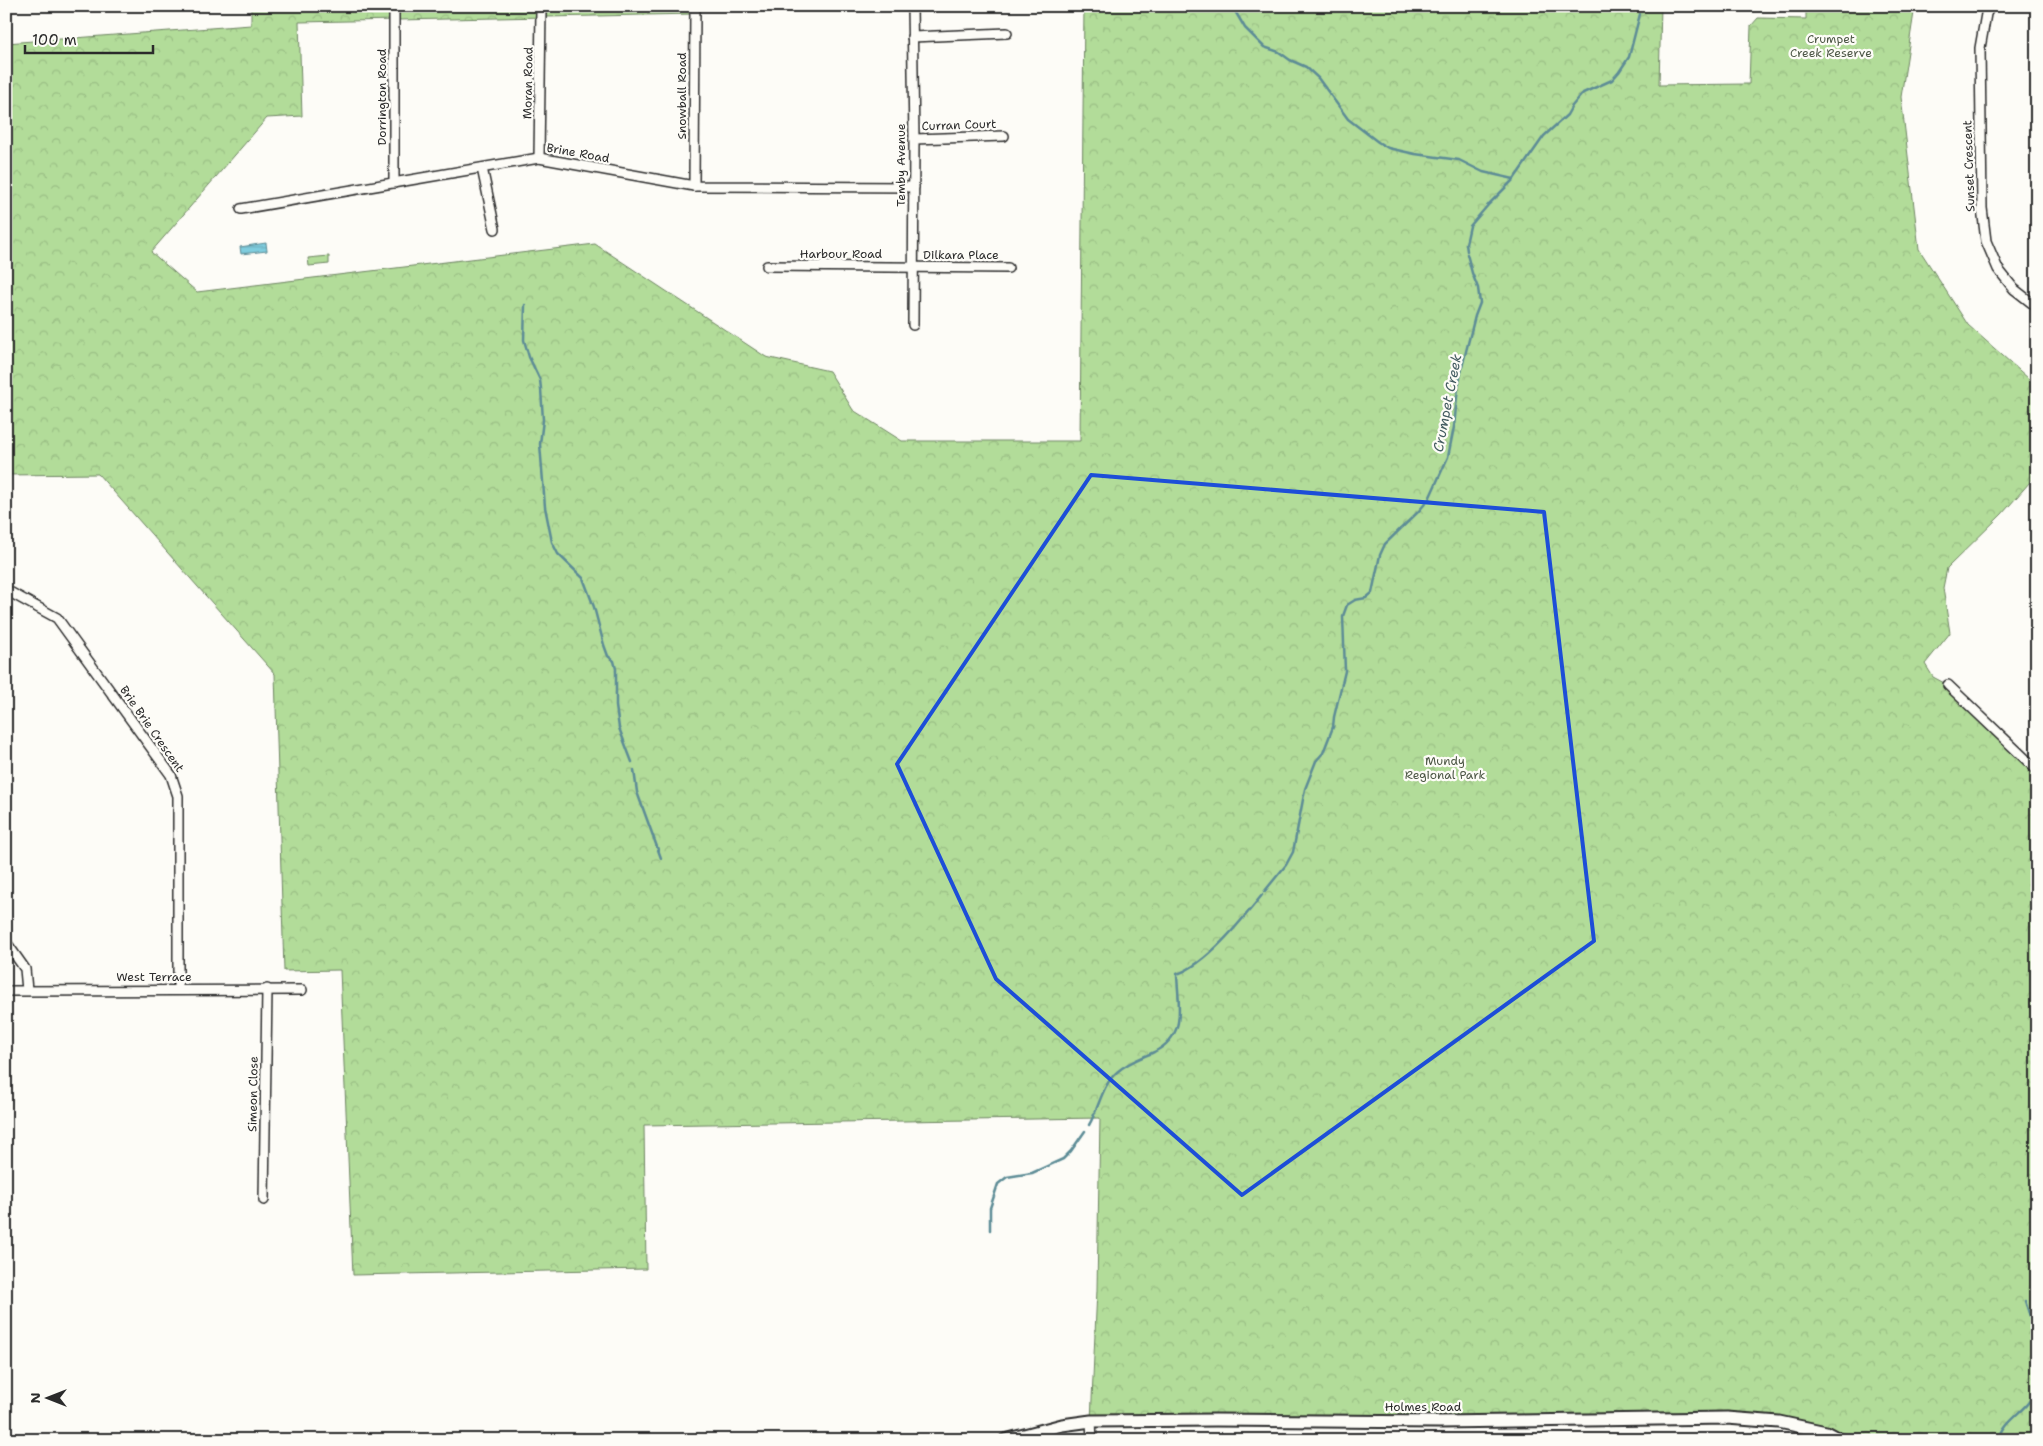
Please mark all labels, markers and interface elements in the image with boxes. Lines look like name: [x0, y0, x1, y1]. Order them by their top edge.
scale bar: [25, 22, 152, 54]
text: 100 m: [32, 30, 77, 50]
park label: Crumpet Creek Reserve: [1790, 31, 1872, 61]
street label: Moran Road: [519, 46, 537, 119]
street label: Dorrington Road: [374, 48, 390, 145]
street label: Snowball Road: [674, 52, 690, 140]
street label: Curran Court: [921, 116, 997, 134]
street label: Sunset Crescent: [1959, 120, 1979, 212]
street label: Temby Avenue: [893, 123, 909, 207]
street label: Brine Road: [545, 140, 611, 166]
street label: Harbour Road: [800, 246, 883, 262]
street label: Dilkara Place: [923, 247, 999, 263]
water label: Crumpet Creek: [1429, 352, 1465, 454]
street label: Brie Brie Crescent: [116, 683, 188, 775]
park label: Mundy Regional Park: [1405, 753, 1485, 783]
street label: West Terrace: [116, 969, 192, 985]
street label: Simeon Close: [244, 1056, 262, 1132]
north arrow: [22, 1374, 72, 1424]
text: N: [26, 1392, 44, 1404]
street label: Holmes Road: [1385, 1399, 1462, 1415]

